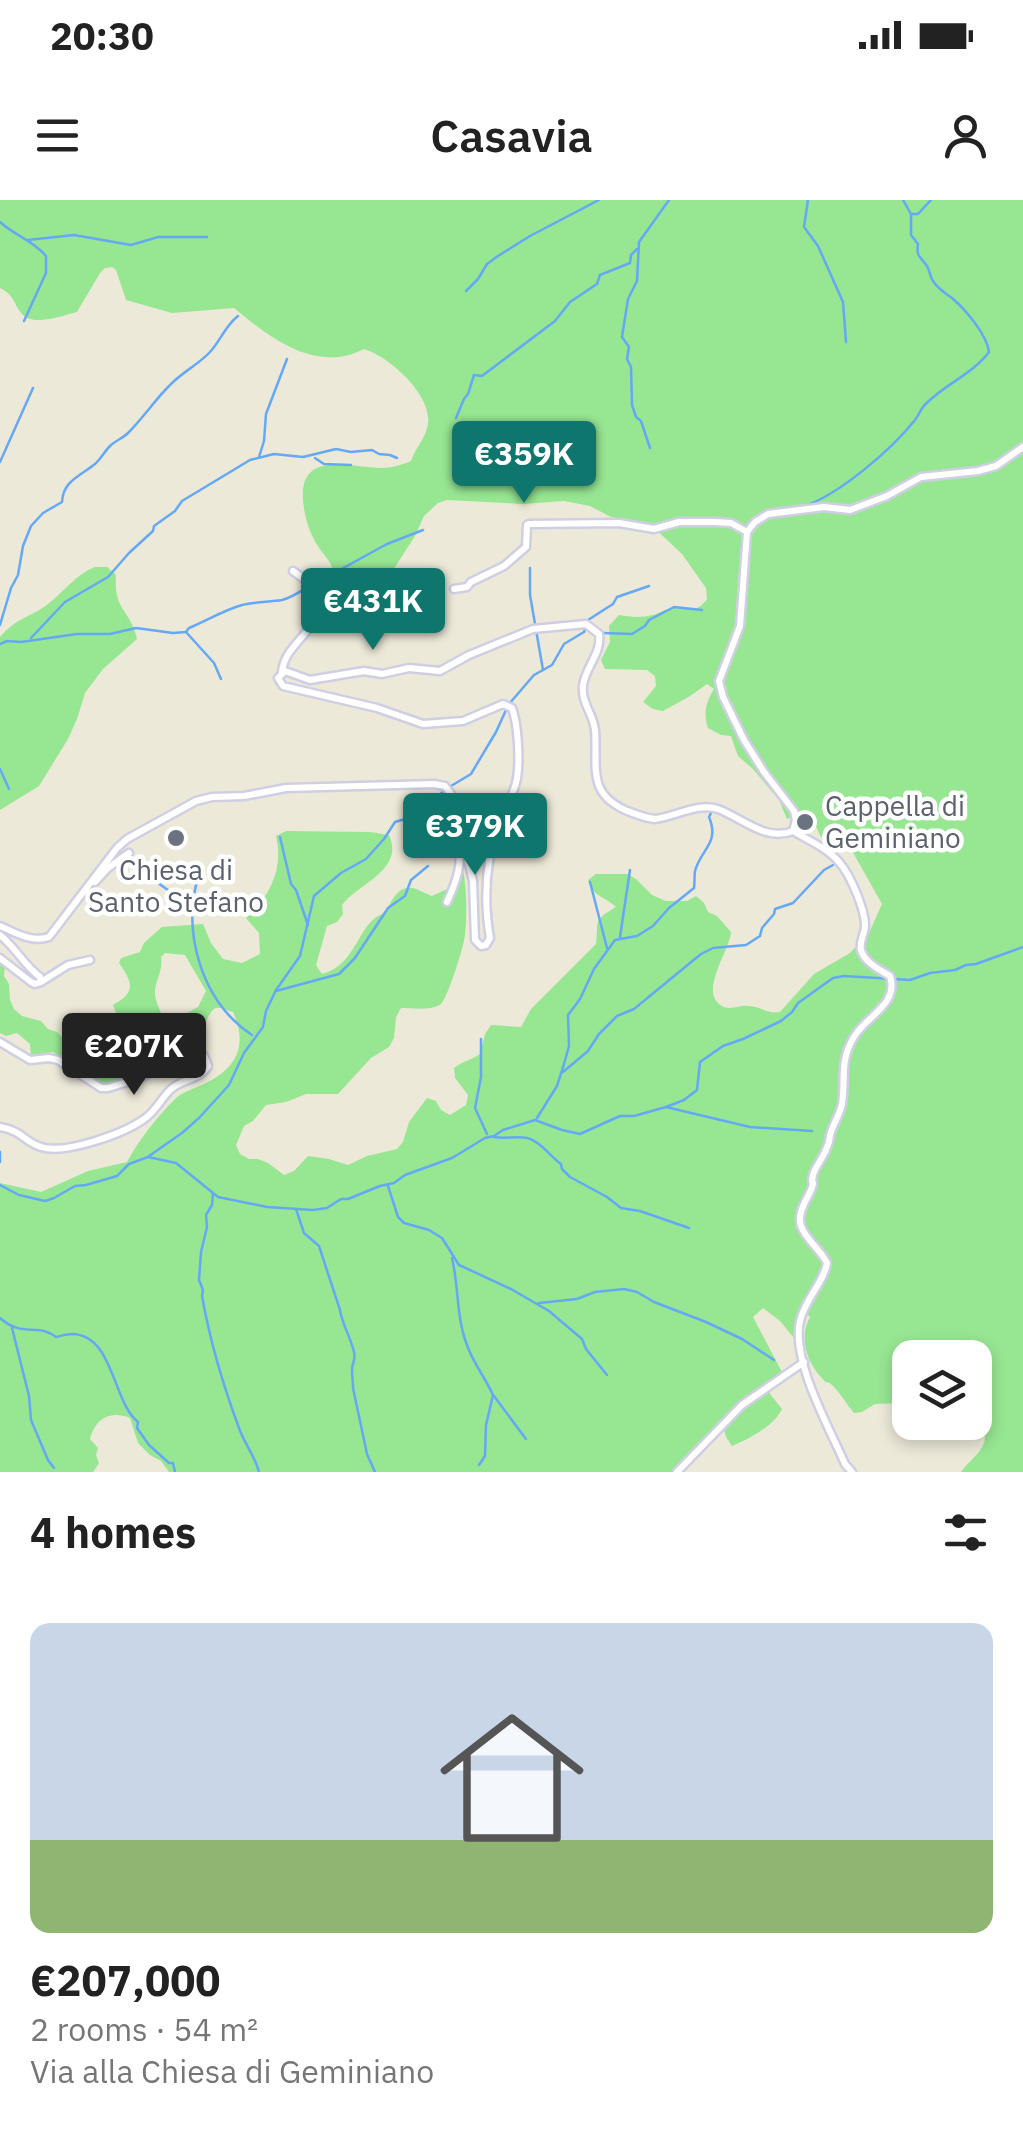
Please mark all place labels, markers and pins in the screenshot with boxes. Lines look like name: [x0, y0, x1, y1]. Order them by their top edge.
pin: €359K: [454, 421, 594, 506]
pin: €431K: [303, 568, 443, 653]
place label: Cappella di Geminiano: [825, 787, 965, 856]
pin: €379K: [405, 793, 545, 878]
marker: Cappella di Geminiano: [794, 811, 816, 833]
marker: Chiesa di Santo Stefano: [165, 827, 187, 849]
place label: Chiesa di Santo Stefano: [88, 851, 264, 920]
pin: €207K: [64, 1013, 204, 1098]

